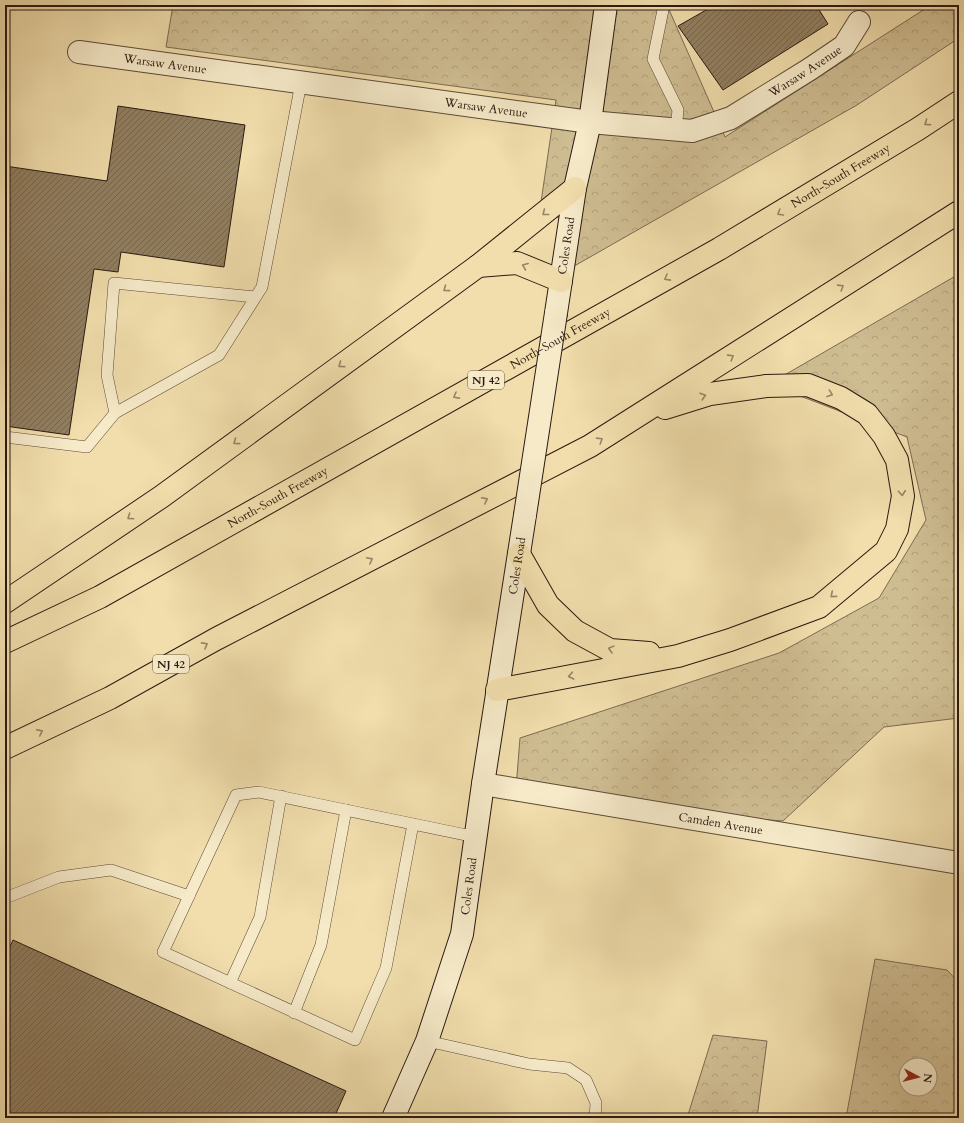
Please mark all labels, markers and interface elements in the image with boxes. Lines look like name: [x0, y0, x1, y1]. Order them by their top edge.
street label: Warsaw Avenue: [765, 42, 845, 101]
street label: Warsaw Avenue: [122, 50, 208, 77]
street label: Warsaw Avenue: [443, 94, 529, 121]
one-way arrow: [924, 119, 931, 126]
street label: North-South Freeway: [788, 139, 893, 212]
one-way arrow: [542, 208, 549, 215]
one-way arrow: [777, 208, 784, 215]
street label: Coles Road: [554, 215, 579, 276]
one-way arrow: [521, 263, 529, 271]
one-way arrow: [664, 273, 671, 281]
one-way arrow: [444, 284, 451, 291]
one-way arrow: [837, 285, 844, 292]
street label: North-South Freeway: [507, 303, 614, 373]
one-way arrow: [727, 354, 734, 362]
one-way arrow: [339, 360, 346, 367]
road number: NJ 42: [468, 371, 504, 389]
one-way arrow: [827, 389, 834, 397]
one-way arrow: [453, 392, 460, 399]
one-way arrow: [699, 392, 706, 401]
one-way arrow: [234, 437, 241, 444]
one-way arrow: [596, 437, 603, 444]
street label: North-South Freeway: [225, 462, 331, 532]
one-way arrow: [897, 490, 906, 496]
one-way arrow: [481, 497, 488, 505]
one-way arrow: [128, 512, 135, 519]
street label: Coles Road: [505, 535, 530, 596]
one-way arrow: [365, 557, 373, 565]
one-way arrow: [831, 591, 838, 598]
one-way arrow: [201, 643, 208, 650]
one-way arrow: [608, 645, 615, 654]
road number: NJ 42: [153, 655, 189, 673]
one-way arrow: [568, 672, 574, 680]
one-way arrow: [36, 729, 44, 737]
street label: Camden Avenue: [677, 809, 764, 838]
street label: Coles Road: [457, 856, 481, 916]
north arrow: [898, 1057, 938, 1097]
text: N: [919, 1073, 935, 1084]

